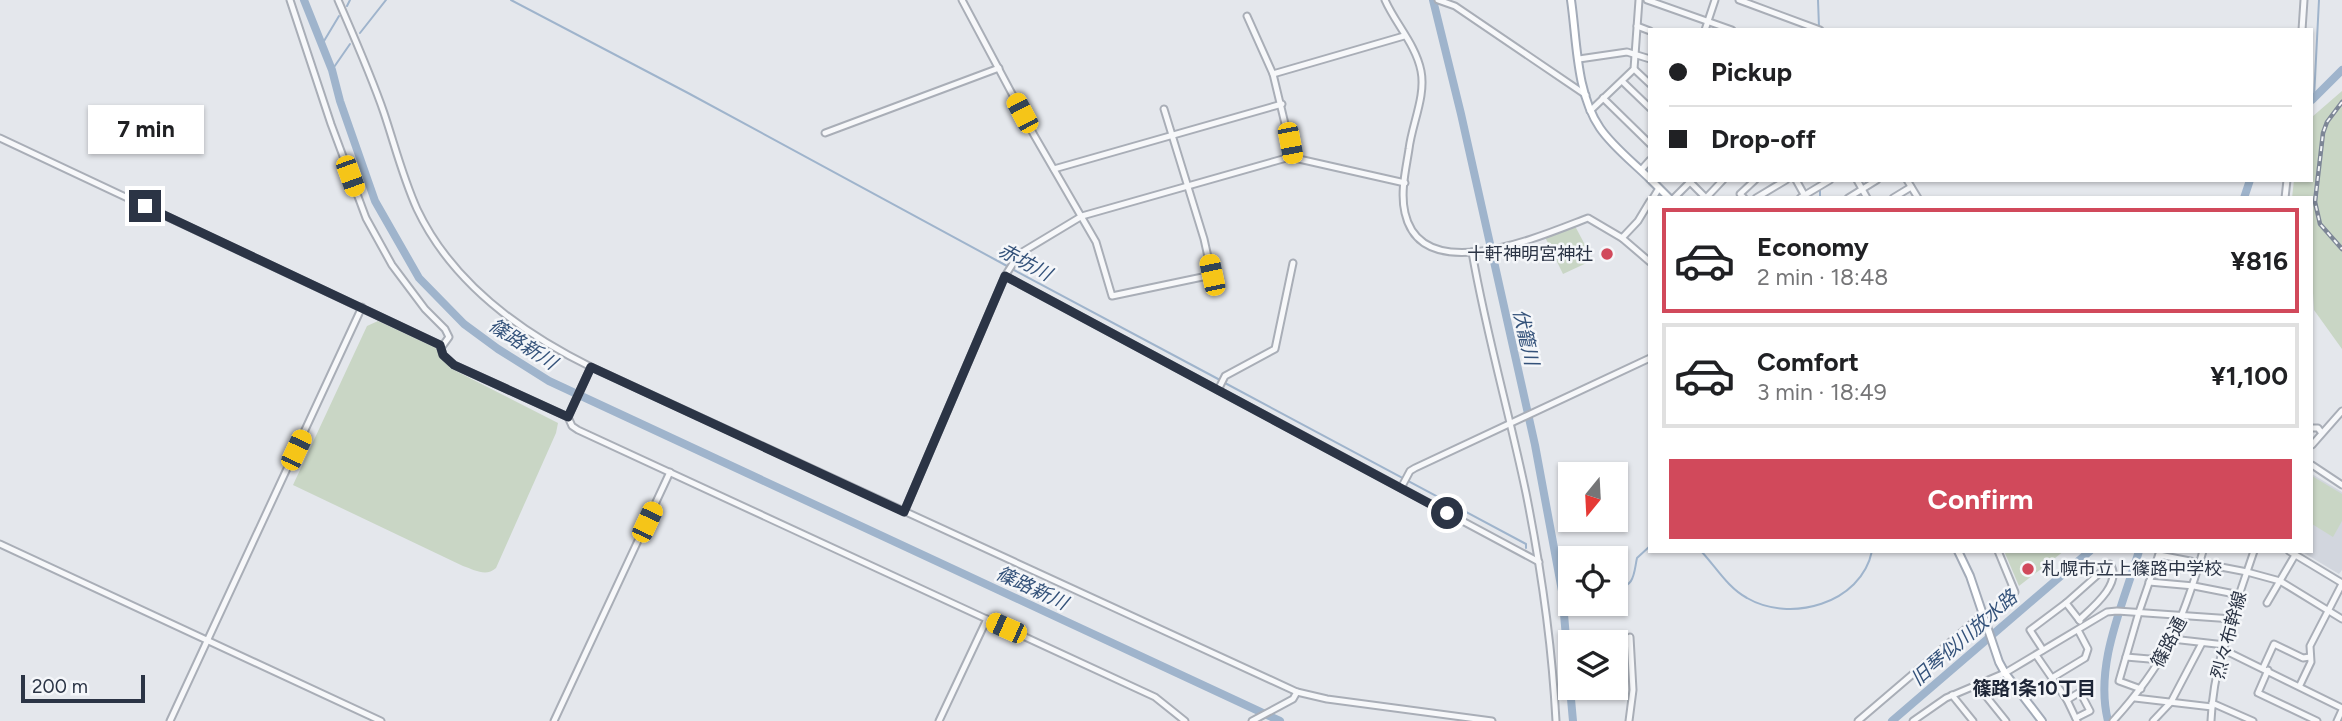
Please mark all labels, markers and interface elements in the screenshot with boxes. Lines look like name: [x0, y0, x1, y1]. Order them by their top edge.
text: Pickup: [1711, 56, 1792, 88]
car: [1003, 90, 1042, 136]
callout: 7 min: [87, 104, 203, 154]
text: 7 min: [117, 115, 175, 143]
car: [1276, 120, 1305, 166]
text: Drop-off: [1711, 123, 1816, 155]
car: [333, 153, 368, 199]
route end: [129, 190, 161, 222]
icon: car: [1673, 229, 1736, 292]
text: Economy: [1757, 231, 1869, 263]
water label: 赤坊川: [994, 238, 1057, 286]
place label: 十軒神明宮神社: [1467, 243, 1593, 265]
text: ¥816: [2231, 245, 2288, 277]
marker: 十軒神明宮神社: [1599, 246, 1615, 262]
car: [1198, 252, 1227, 298]
text: 2 min · 18:48: [1757, 263, 1888, 291]
water label: 伏籠川: [1508, 307, 1544, 369]
water label: 篠路新川: [485, 314, 563, 375]
icon: car: [1673, 344, 1736, 407]
text: Comfort: [1757, 346, 1859, 378]
text: ¥1,100: [2210, 360, 2288, 392]
text: 3 min · 18:49: [1757, 378, 1887, 406]
car: [278, 427, 315, 473]
button: Confirm: [1669, 459, 2292, 539]
north arrow: [1558, 462, 1628, 532]
map controls: [1558, 462, 1628, 700]
route start: [1431, 497, 1463, 529]
car: [629, 499, 666, 545]
button: locate: [1558, 546, 1628, 616]
place label: 札幌市立上篠路中学校: [2042, 558, 2222, 580]
marker: 札幌市立上篠路中学校: [2020, 561, 2036, 577]
water label: 篠路新川: [993, 562, 1073, 615]
water label: 旧琴似川放水路: [1906, 584, 2023, 690]
street label: 烈々布幹線: [2207, 589, 2251, 681]
car: [983, 610, 1030, 646]
street label: 篠路通: [2147, 613, 2191, 671]
button: layers: [1558, 630, 1628, 700]
scale bar: [21, 672, 145, 704]
text: 200 m: [32, 675, 88, 698]
district label: 篠路1条10丁目: [1972, 677, 2096, 700]

